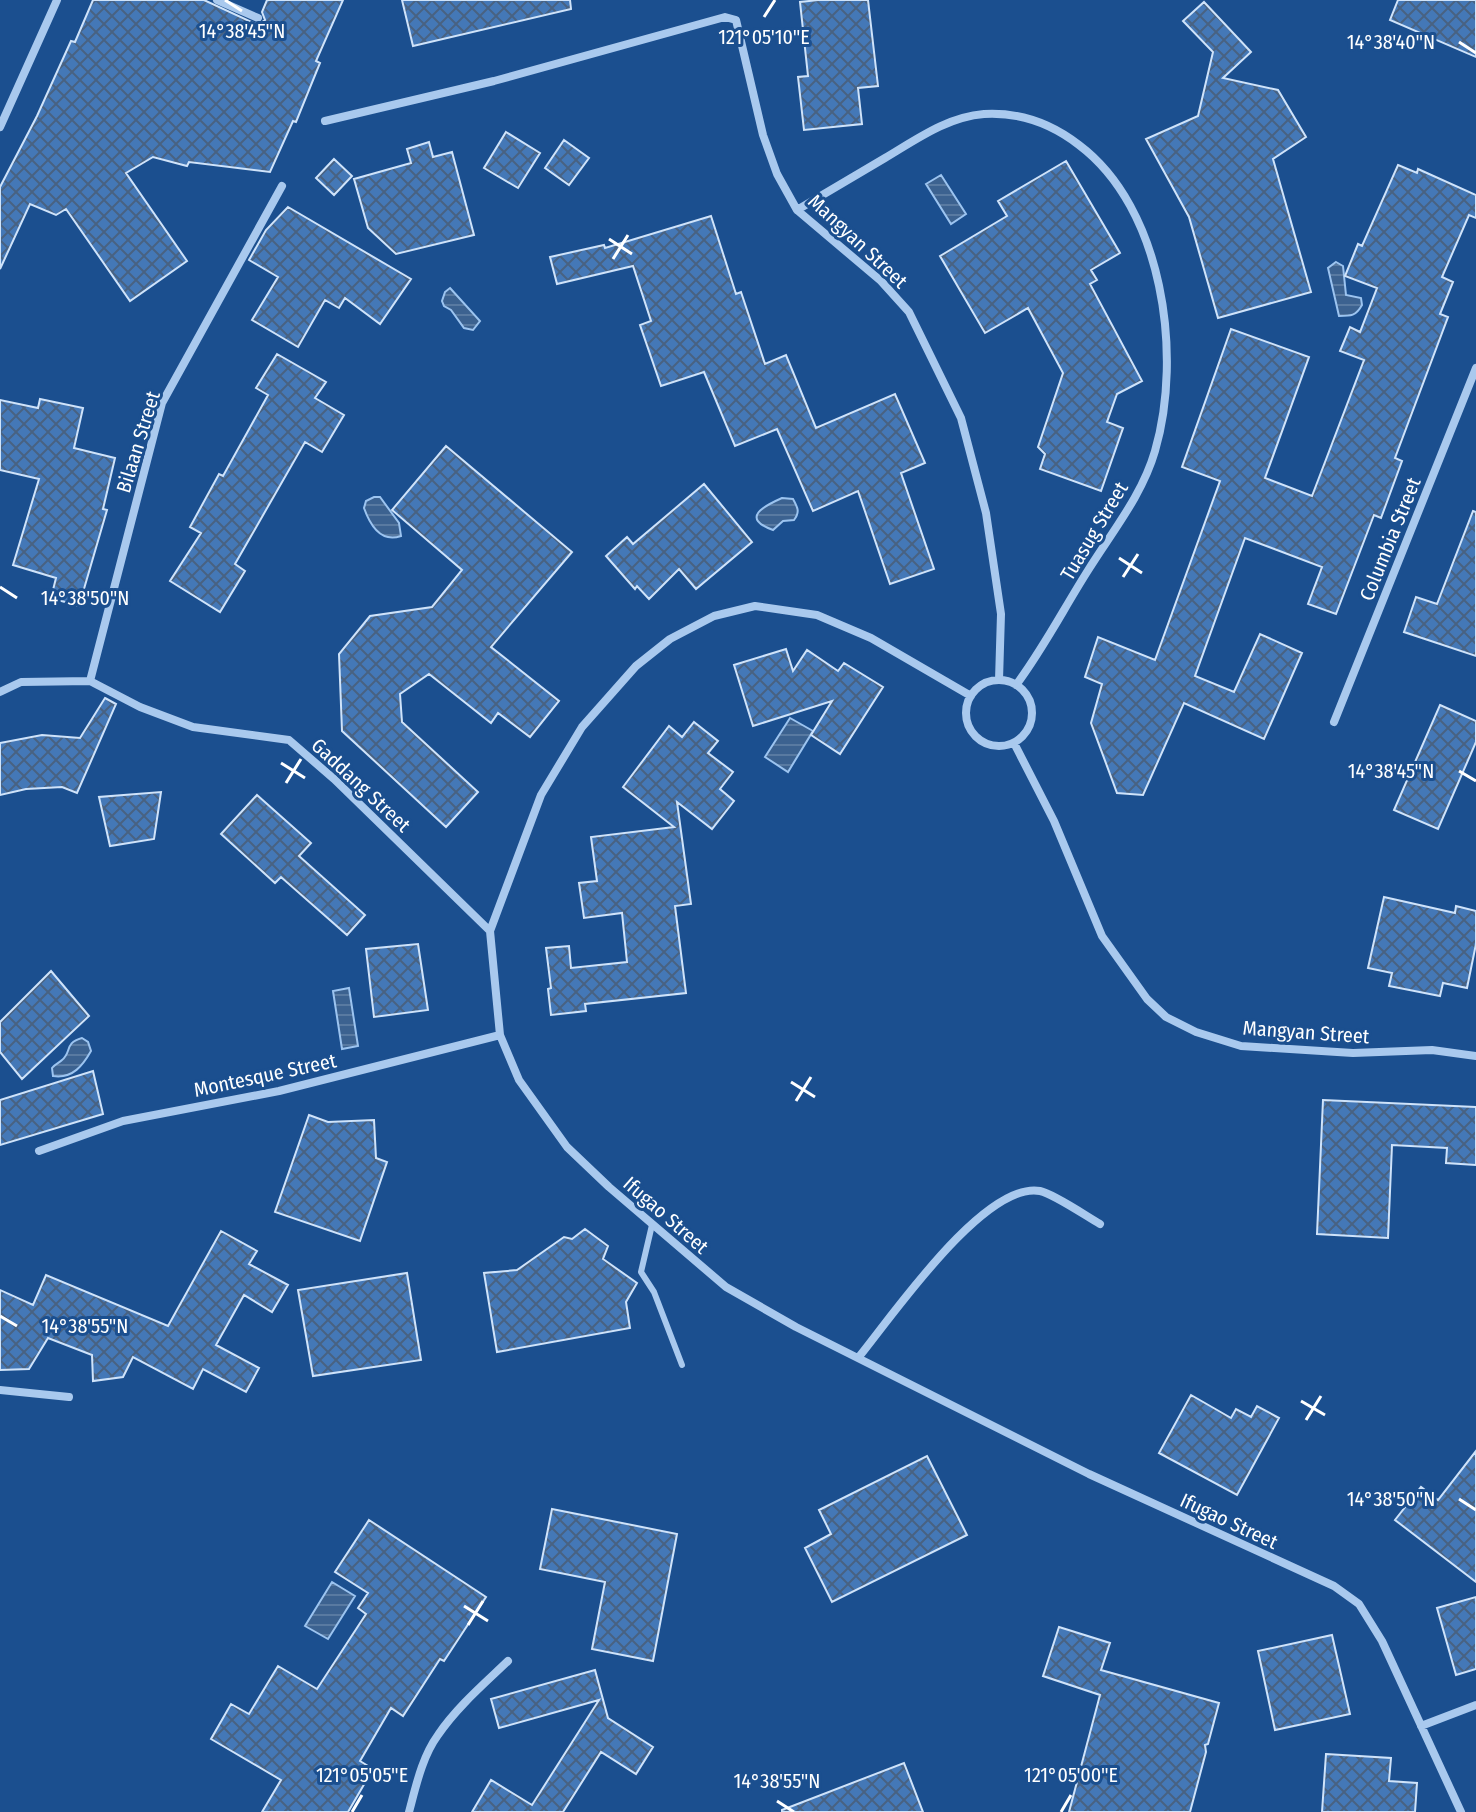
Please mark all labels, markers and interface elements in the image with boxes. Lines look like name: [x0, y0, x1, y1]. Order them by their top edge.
text: 14°38'45"N: [199, 19, 285, 43]
text: 121°05'10"E: [718, 25, 810, 49]
text: 14°38'40"N: [1347, 30, 1435, 54]
street label: Mangyan Street: [803, 189, 913, 293]
street label: Bilaan Street: [111, 388, 165, 496]
street label: Columbia Street: [1354, 473, 1426, 604]
street label: Tuasug Street: [1055, 477, 1133, 585]
text: 14°38'50"N: [41, 586, 129, 610]
street label: Gaddang Street: [307, 733, 416, 837]
text: 14°38'45"N: [1348, 759, 1434, 783]
street label: Mangyan Street: [1242, 1016, 1371, 1048]
street label: Montesque Street: [192, 1048, 339, 1102]
street label: Ifugao Street: [618, 1171, 714, 1259]
text: 14°38'55"N: [42, 1314, 128, 1338]
text: 14°38'50"N: [1347, 1487, 1435, 1511]
street label: Ifugao Street: [1176, 1488, 1282, 1554]
text: 121°05'05"E: [316, 1763, 408, 1787]
text: 121°05'00"E: [1024, 1763, 1118, 1787]
text: 14°38'55"N: [734, 1769, 820, 1793]

